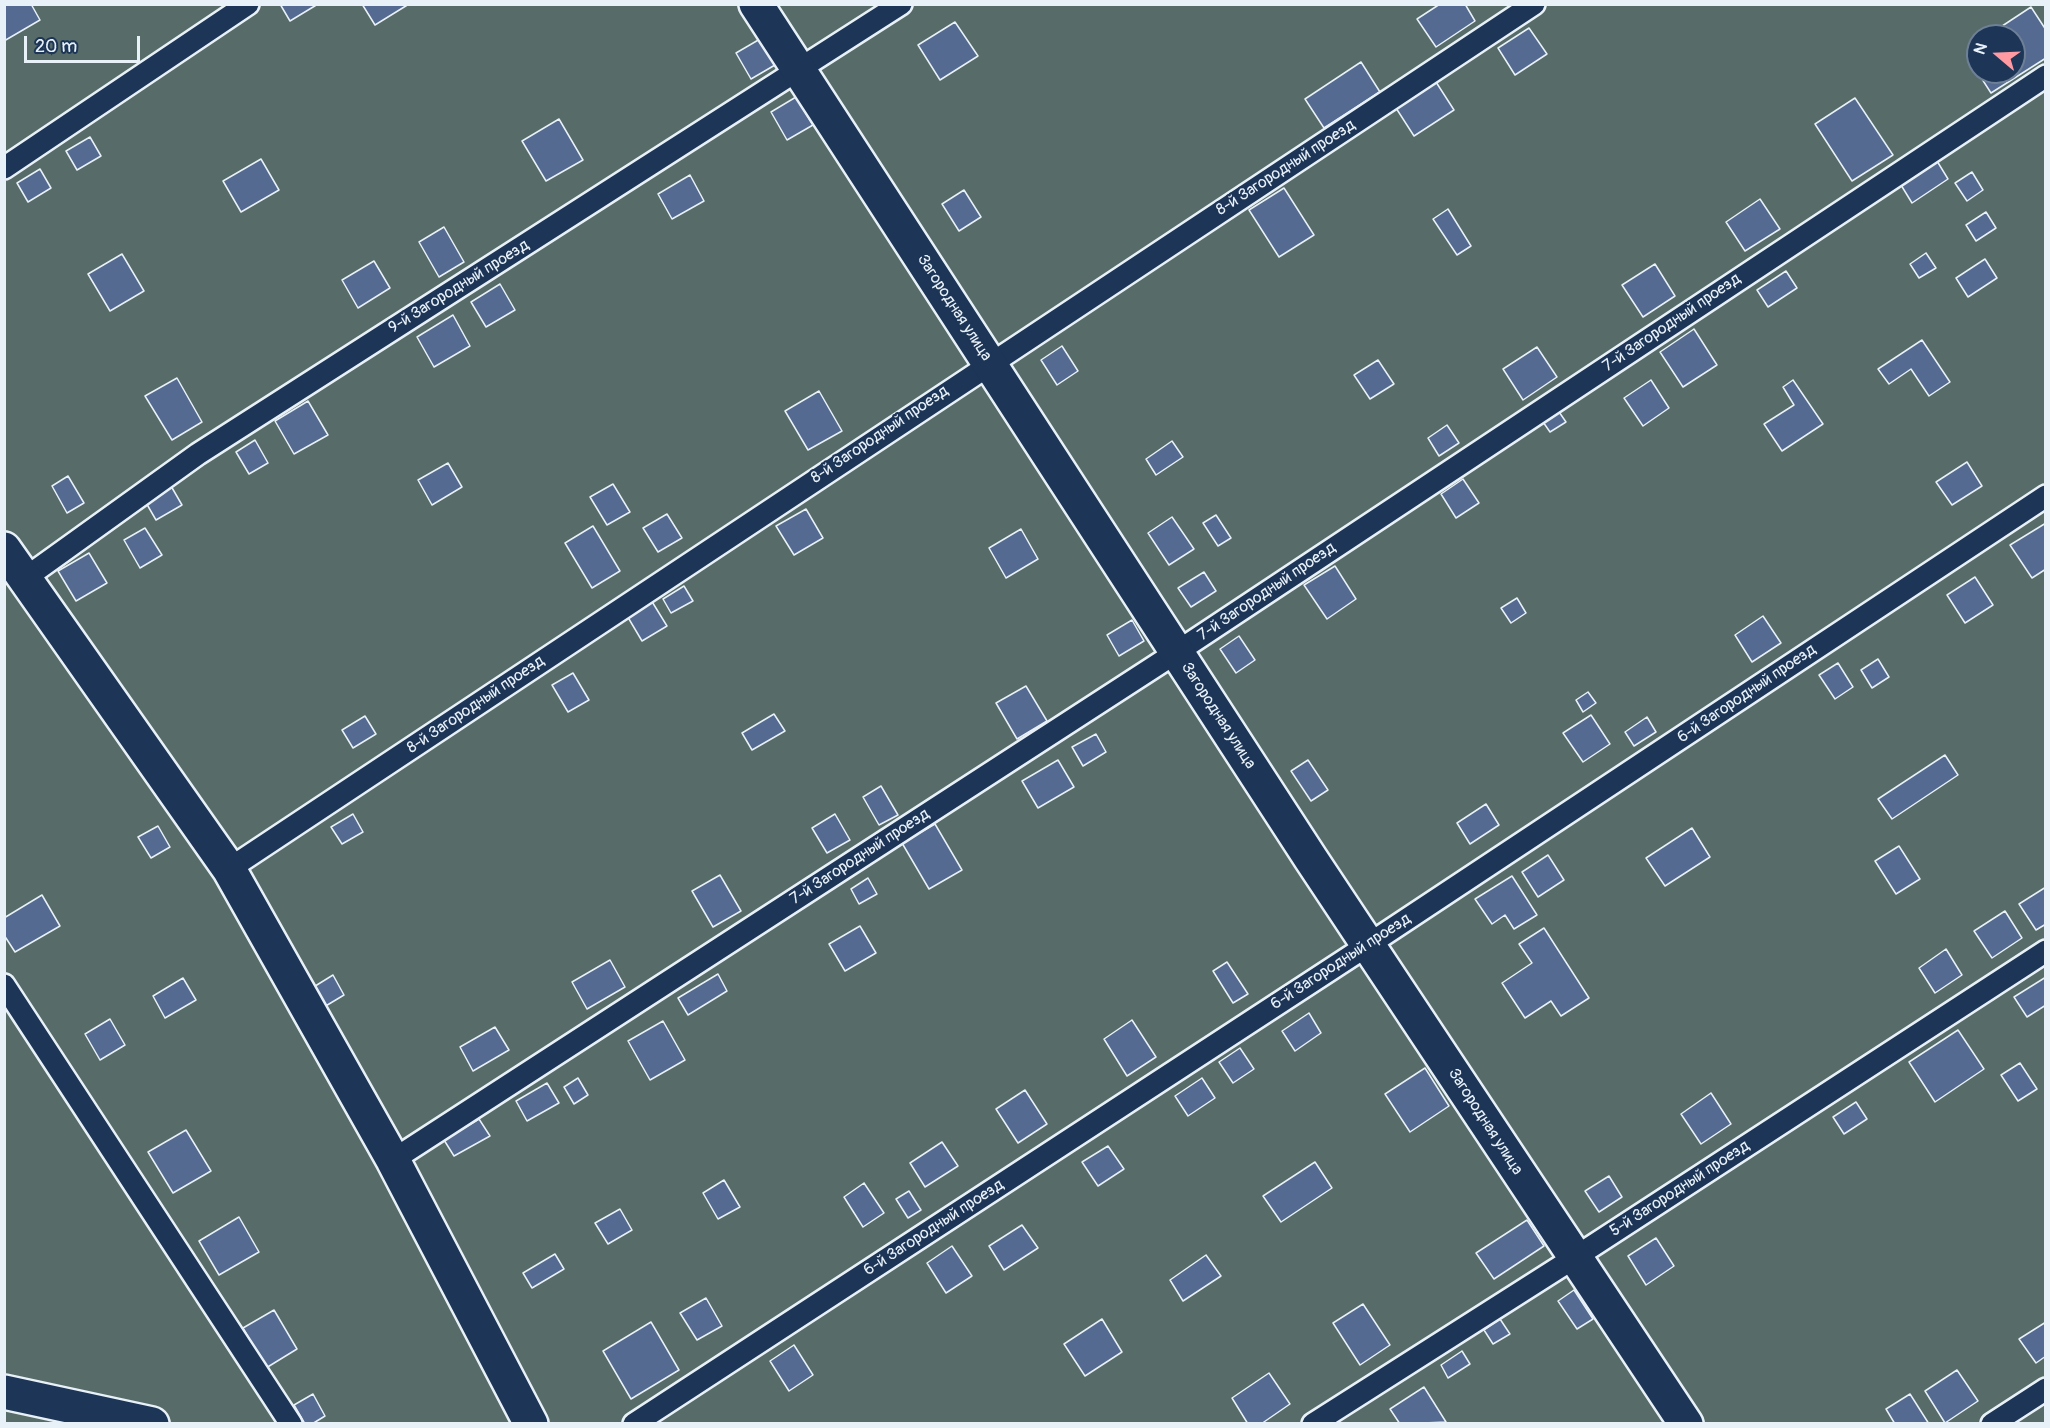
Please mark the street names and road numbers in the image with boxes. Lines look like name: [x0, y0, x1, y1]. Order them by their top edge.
street label: 8-й Загородный проезд: [1213, 116, 1359, 220]
street label: 9-й Загородный проезд: [385, 236, 533, 338]
street label: Загородная улица: [912, 251, 996, 365]
street label: 7-й Загородный проезд: [1599, 270, 1745, 376]
street label: 8-й Загородный проезд: [808, 382, 952, 488]
street label: 7-й Загородный проезд: [1194, 539, 1340, 645]
street label: 6-й Загородный проезд: [1674, 640, 1820, 748]
street label: 8-й Загородный проезд: [404, 652, 548, 758]
street label: Загородная улица: [1176, 659, 1260, 773]
street label: 7-й Загородный проезд: [787, 805, 933, 909]
street label: 6-й Загородный проезд: [1267, 910, 1415, 1014]
street label: Загородная улица: [1443, 1065, 1527, 1179]
street label: 5-й Загородный проезд: [1607, 1137, 1753, 1241]
street label: 6-й Загородный проезд: [860, 1176, 1008, 1280]

